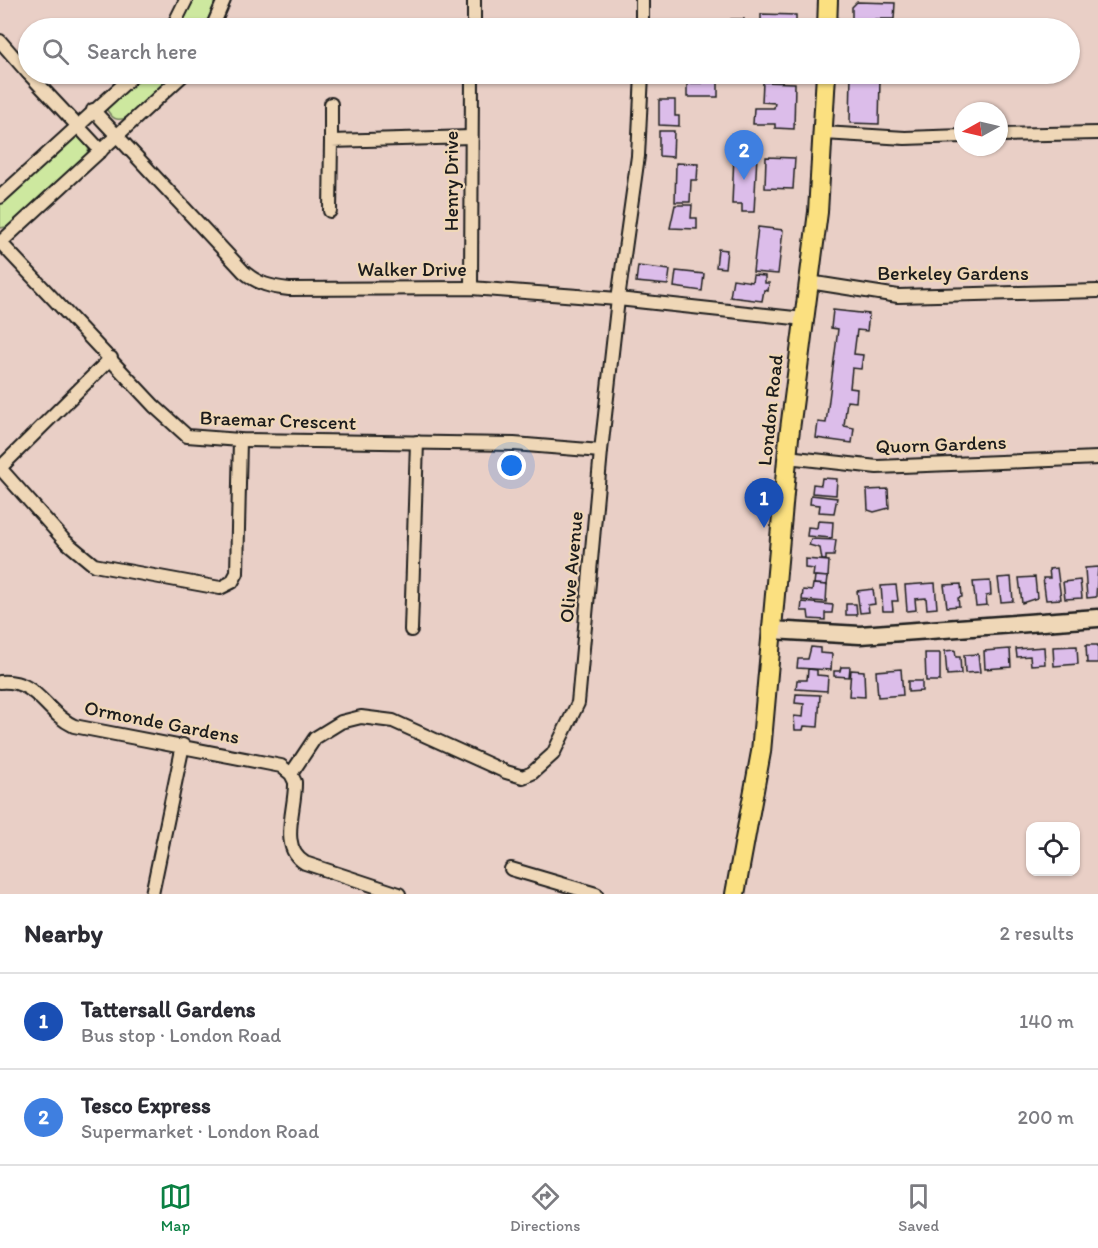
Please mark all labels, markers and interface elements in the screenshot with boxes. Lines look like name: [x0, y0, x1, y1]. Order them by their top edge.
search box: [18, 18, 1080, 84]
icon: search: [39, 35, 72, 68]
text: Search here: [87, 38, 197, 65]
north arrow: [954, 102, 1008, 156]
pin: 2: [724, 130, 764, 180]
street label: Henry Drive: [439, 131, 463, 231]
street label: Walker Drive: [357, 257, 467, 281]
street label: Berkeley Gardens: [877, 261, 1029, 285]
street label: London Road: [752, 353, 788, 467]
street label: Braemar Crescent: [199, 405, 357, 435]
street label: Quorn Gardens: [875, 430, 1007, 458]
your location: [497, 451, 526, 480]
pin: 1: [744, 478, 783, 528]
street label: Olive Avenue: [554, 510, 588, 624]
street label: Ormonde Gardens: [82, 695, 242, 749]
map controls: [1026, 822, 1080, 876]
button: locate: [1026, 822, 1080, 876]
text: Nearby: [24, 917, 103, 949]
text: 2 results: [1000, 921, 1074, 945]
text: Tattersall Gardens: [81, 996, 256, 1023]
text: 1: [39, 1009, 48, 1033]
text: 140 m: [1019, 1009, 1074, 1033]
text: Bus stop · London Road: [81, 1023, 281, 1047]
text: Tesco Express: [81, 1092, 211, 1119]
text: 2: [38, 1105, 49, 1129]
text: 200 m: [1018, 1105, 1074, 1129]
text: Supermarket · London Road: [81, 1119, 319, 1143]
tab: Map: [159, 1180, 192, 1235]
tab: Directions: [510, 1180, 580, 1235]
tab: Saved: [898, 1180, 939, 1235]

